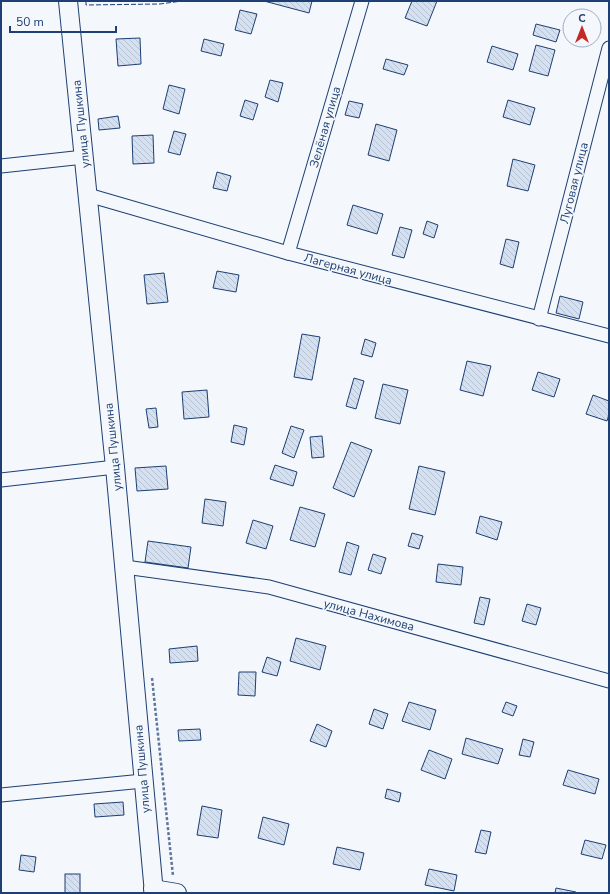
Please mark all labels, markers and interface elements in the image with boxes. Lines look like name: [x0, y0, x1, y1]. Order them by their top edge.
scale bar: [10, 8, 116, 34]
north arrow: [562, 8, 602, 48]
text: С: [578, 11, 586, 26]
text: 50 m: [16, 14, 44, 30]
street label: улица Пушкина: [68, 79, 94, 169]
street label: Зелёная улица: [306, 84, 344, 170]
street label: Луговая улица: [556, 141, 592, 225]
street label: Лагерная улица: [302, 250, 394, 288]
street label: улица Пушкина: [100, 402, 126, 492]
street label: улица Нахимова: [322, 595, 416, 635]
street label: улица Пушкина: [130, 724, 154, 814]

